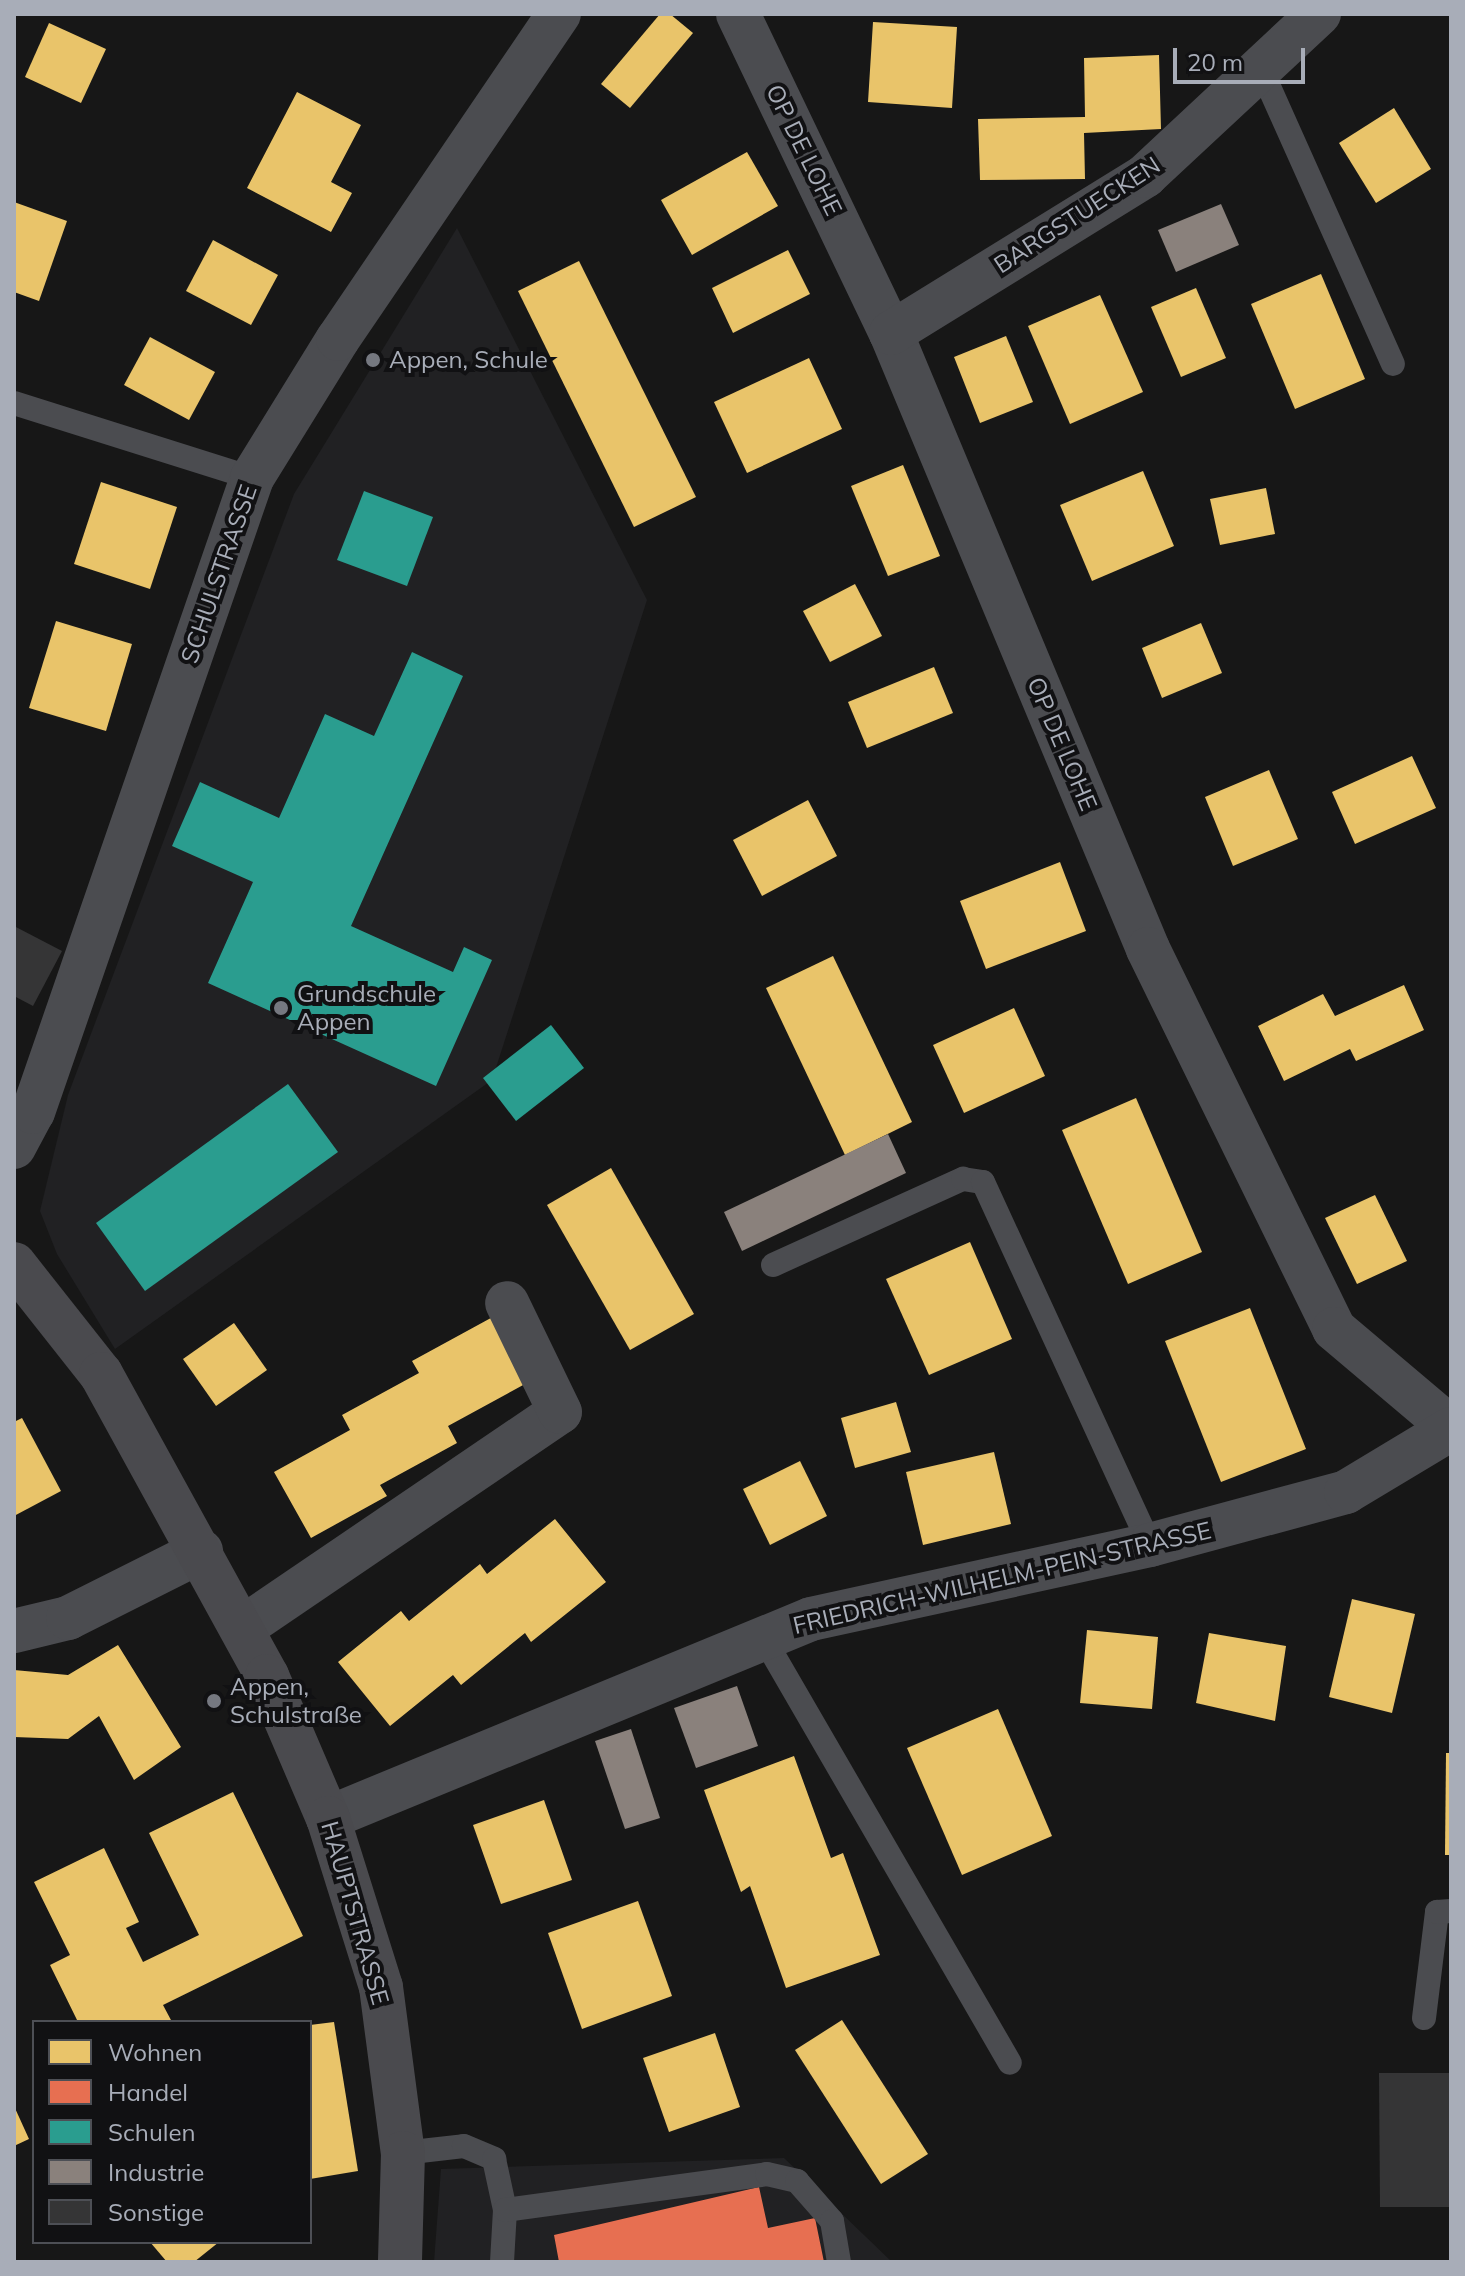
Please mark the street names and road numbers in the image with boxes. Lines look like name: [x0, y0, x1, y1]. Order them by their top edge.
street label: OP DE LOHE: [760, 80, 848, 220]
street label: BARGSTUECKEN: [989, 151, 1165, 279]
street label: SCHULSTRASSE: [175, 481, 263, 667]
street label: OP DE LOHE: [1021, 673, 1103, 815]
street label: FRIEDRICH-WILHELM-PEIN-STRASSE: [790, 1516, 1214, 1640]
street label: HAUPTSTRASSE: [315, 1818, 395, 2008]

